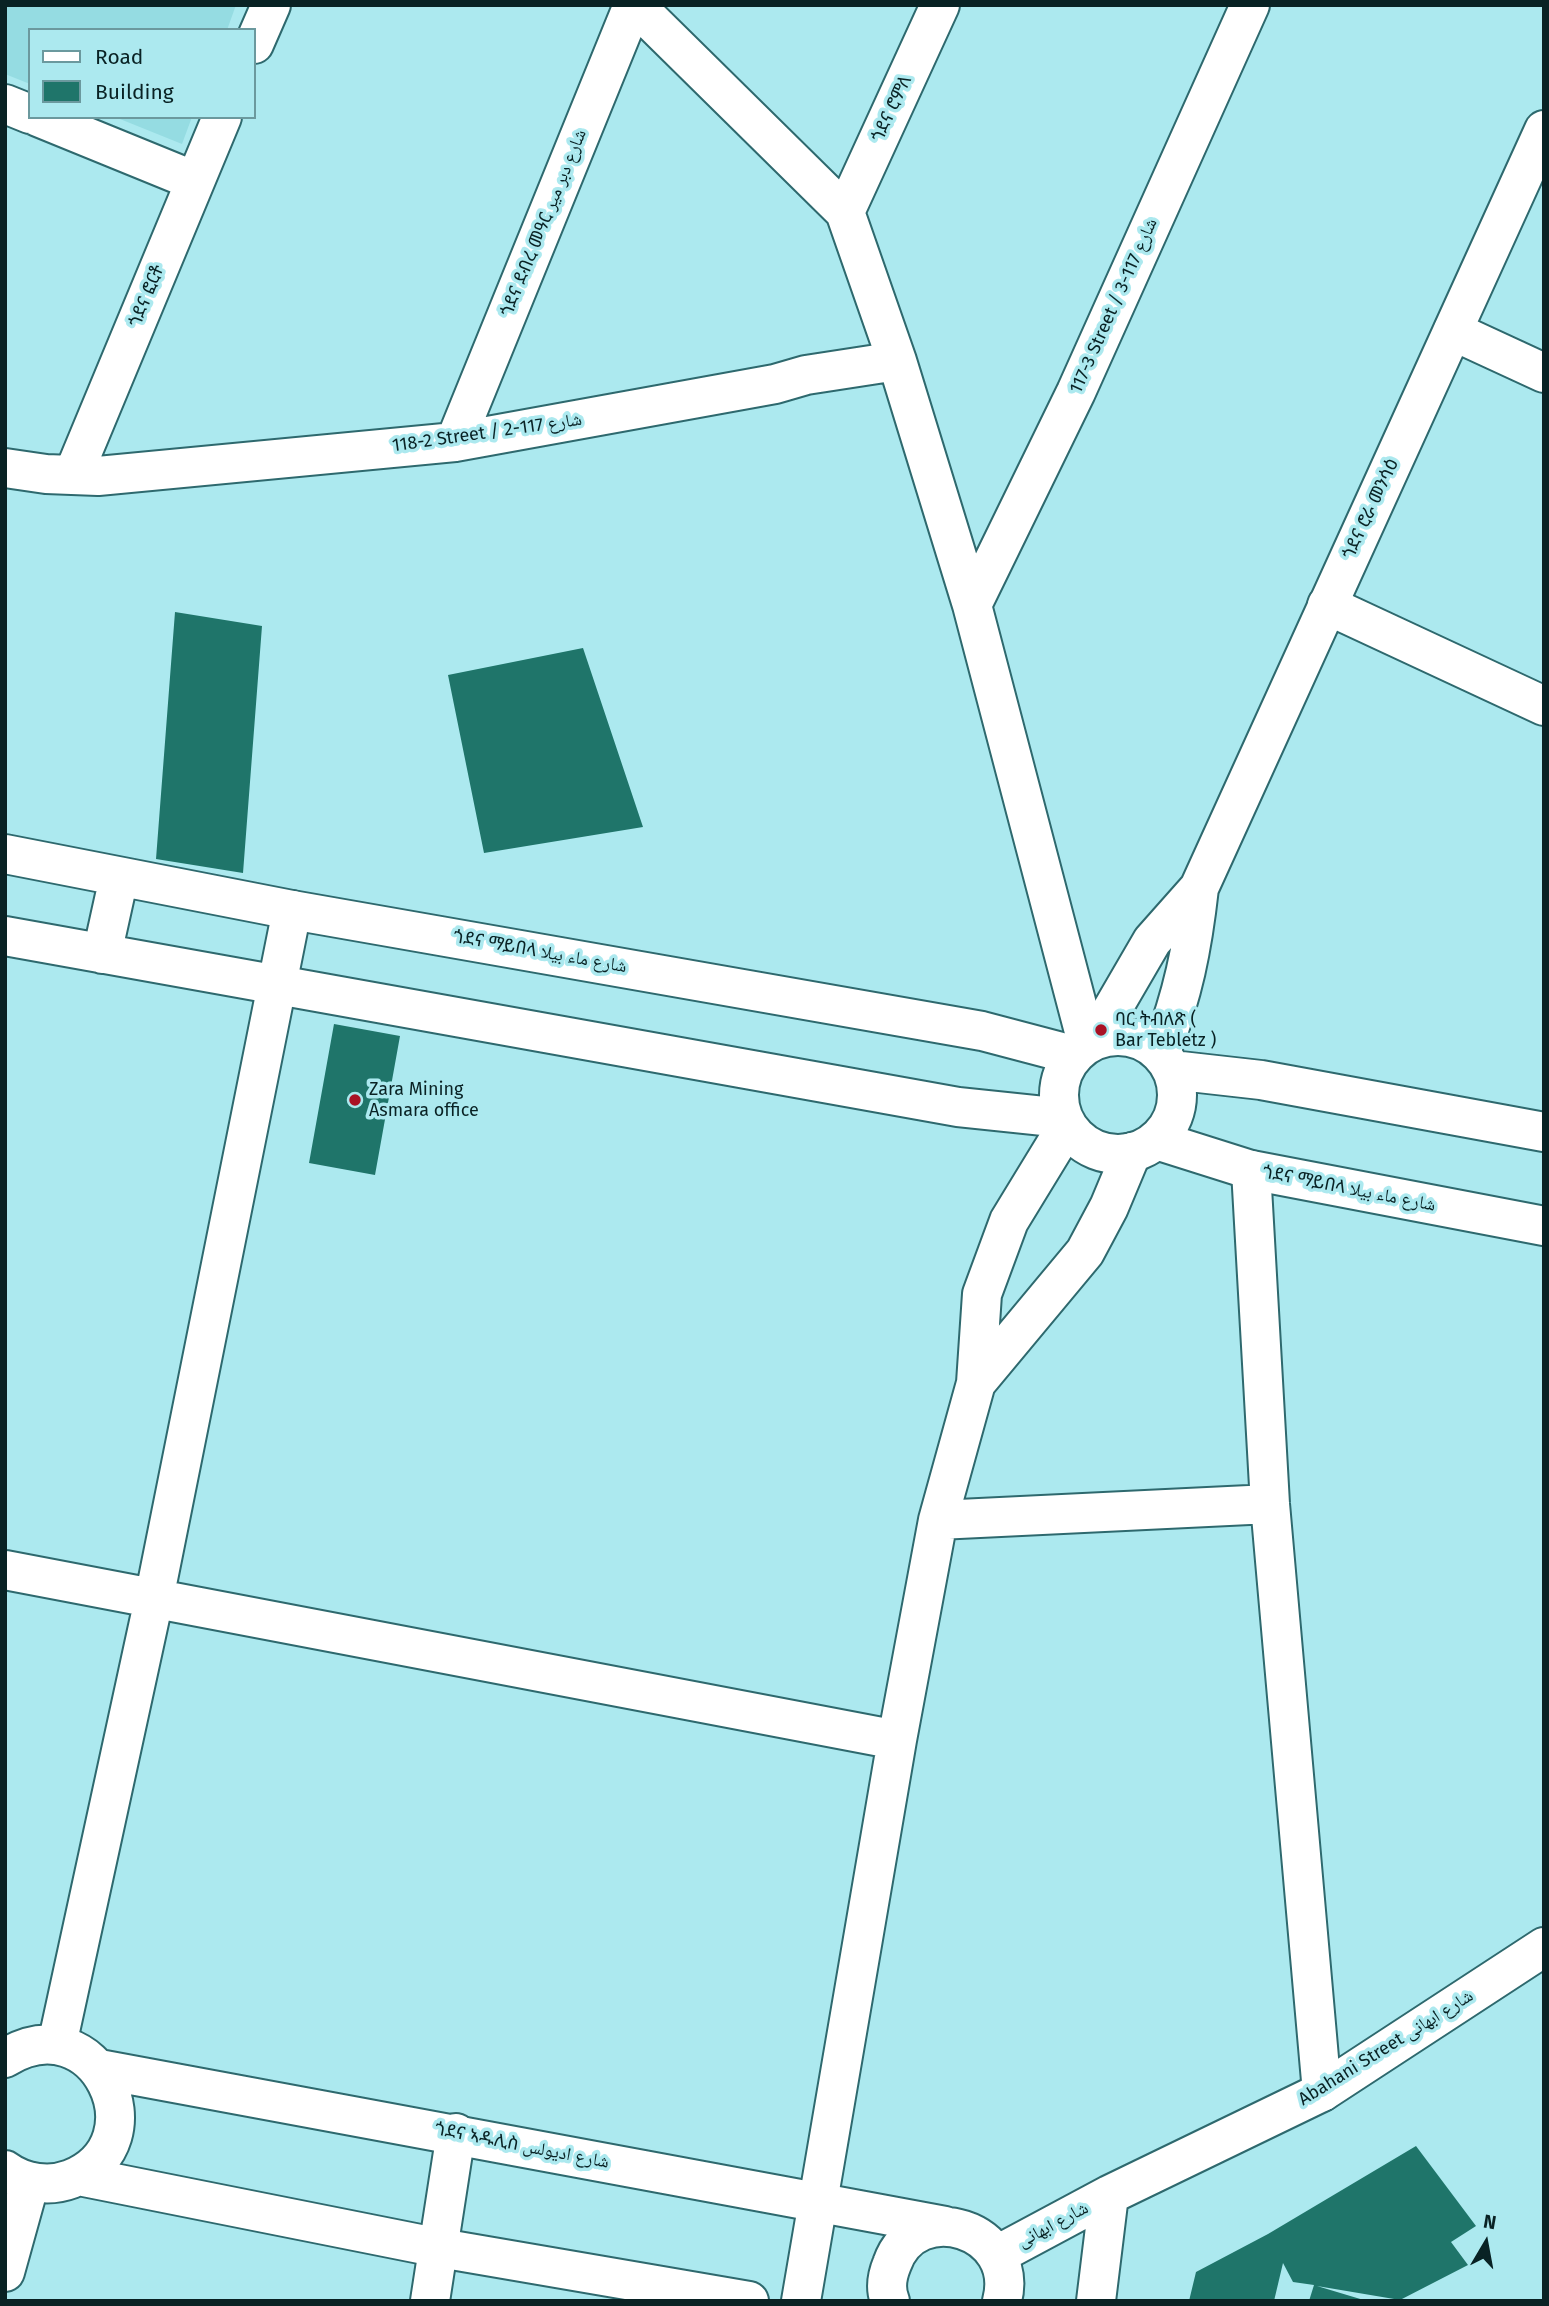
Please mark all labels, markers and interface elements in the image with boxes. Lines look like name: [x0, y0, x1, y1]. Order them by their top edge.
legend: [28, 28, 256, 119]
text: Road: [95, 44, 143, 70]
street label: ጎደና ሮምለ: [867, 72, 917, 146]
text: Building: [95, 79, 174, 105]
street label: ጎደና ደብረ መዓር شارع دبر مير: [497, 126, 591, 320]
street label: 117-3 Street / شارع 117-3: [1066, 215, 1162, 397]
street label: ጎደና ፎርቶ: [125, 262, 169, 330]
street label: 118-2 Street / شارع 117-2: [391, 409, 583, 457]
street label: ጎደና ሮራ መንሳዕ: [1338, 455, 1404, 563]
street label: ጎደና ማይበላ شارع ماء بيلا: [452, 926, 628, 978]
place label: ባር ትብለጽ ( Bar Tebletz ): [1115, 1009, 1216, 1052]
marker: ባር ትብለጽ ( Bar Tebletz ): [1093, 1022, 1109, 1038]
place label: Zara Mining Asmara office: [369, 1079, 479, 1122]
marker: Zara Mining Asmara office: [347, 1092, 363, 1108]
street label: ጎደና ማይበላ شارع ماء بيلا: [1261, 1162, 1437, 1216]
street label: Abahani Street شارع ابهانى: [1295, 1985, 1477, 2111]
street label: ጎደና ኣዱሊስ شارع اديولس: [433, 2119, 611, 2173]
street label: شارع ابهانى: [1014, 2197, 1092, 2253]
north arrow: [1451, 2208, 1521, 2278]
text: N: [1482, 2209, 1498, 2234]

